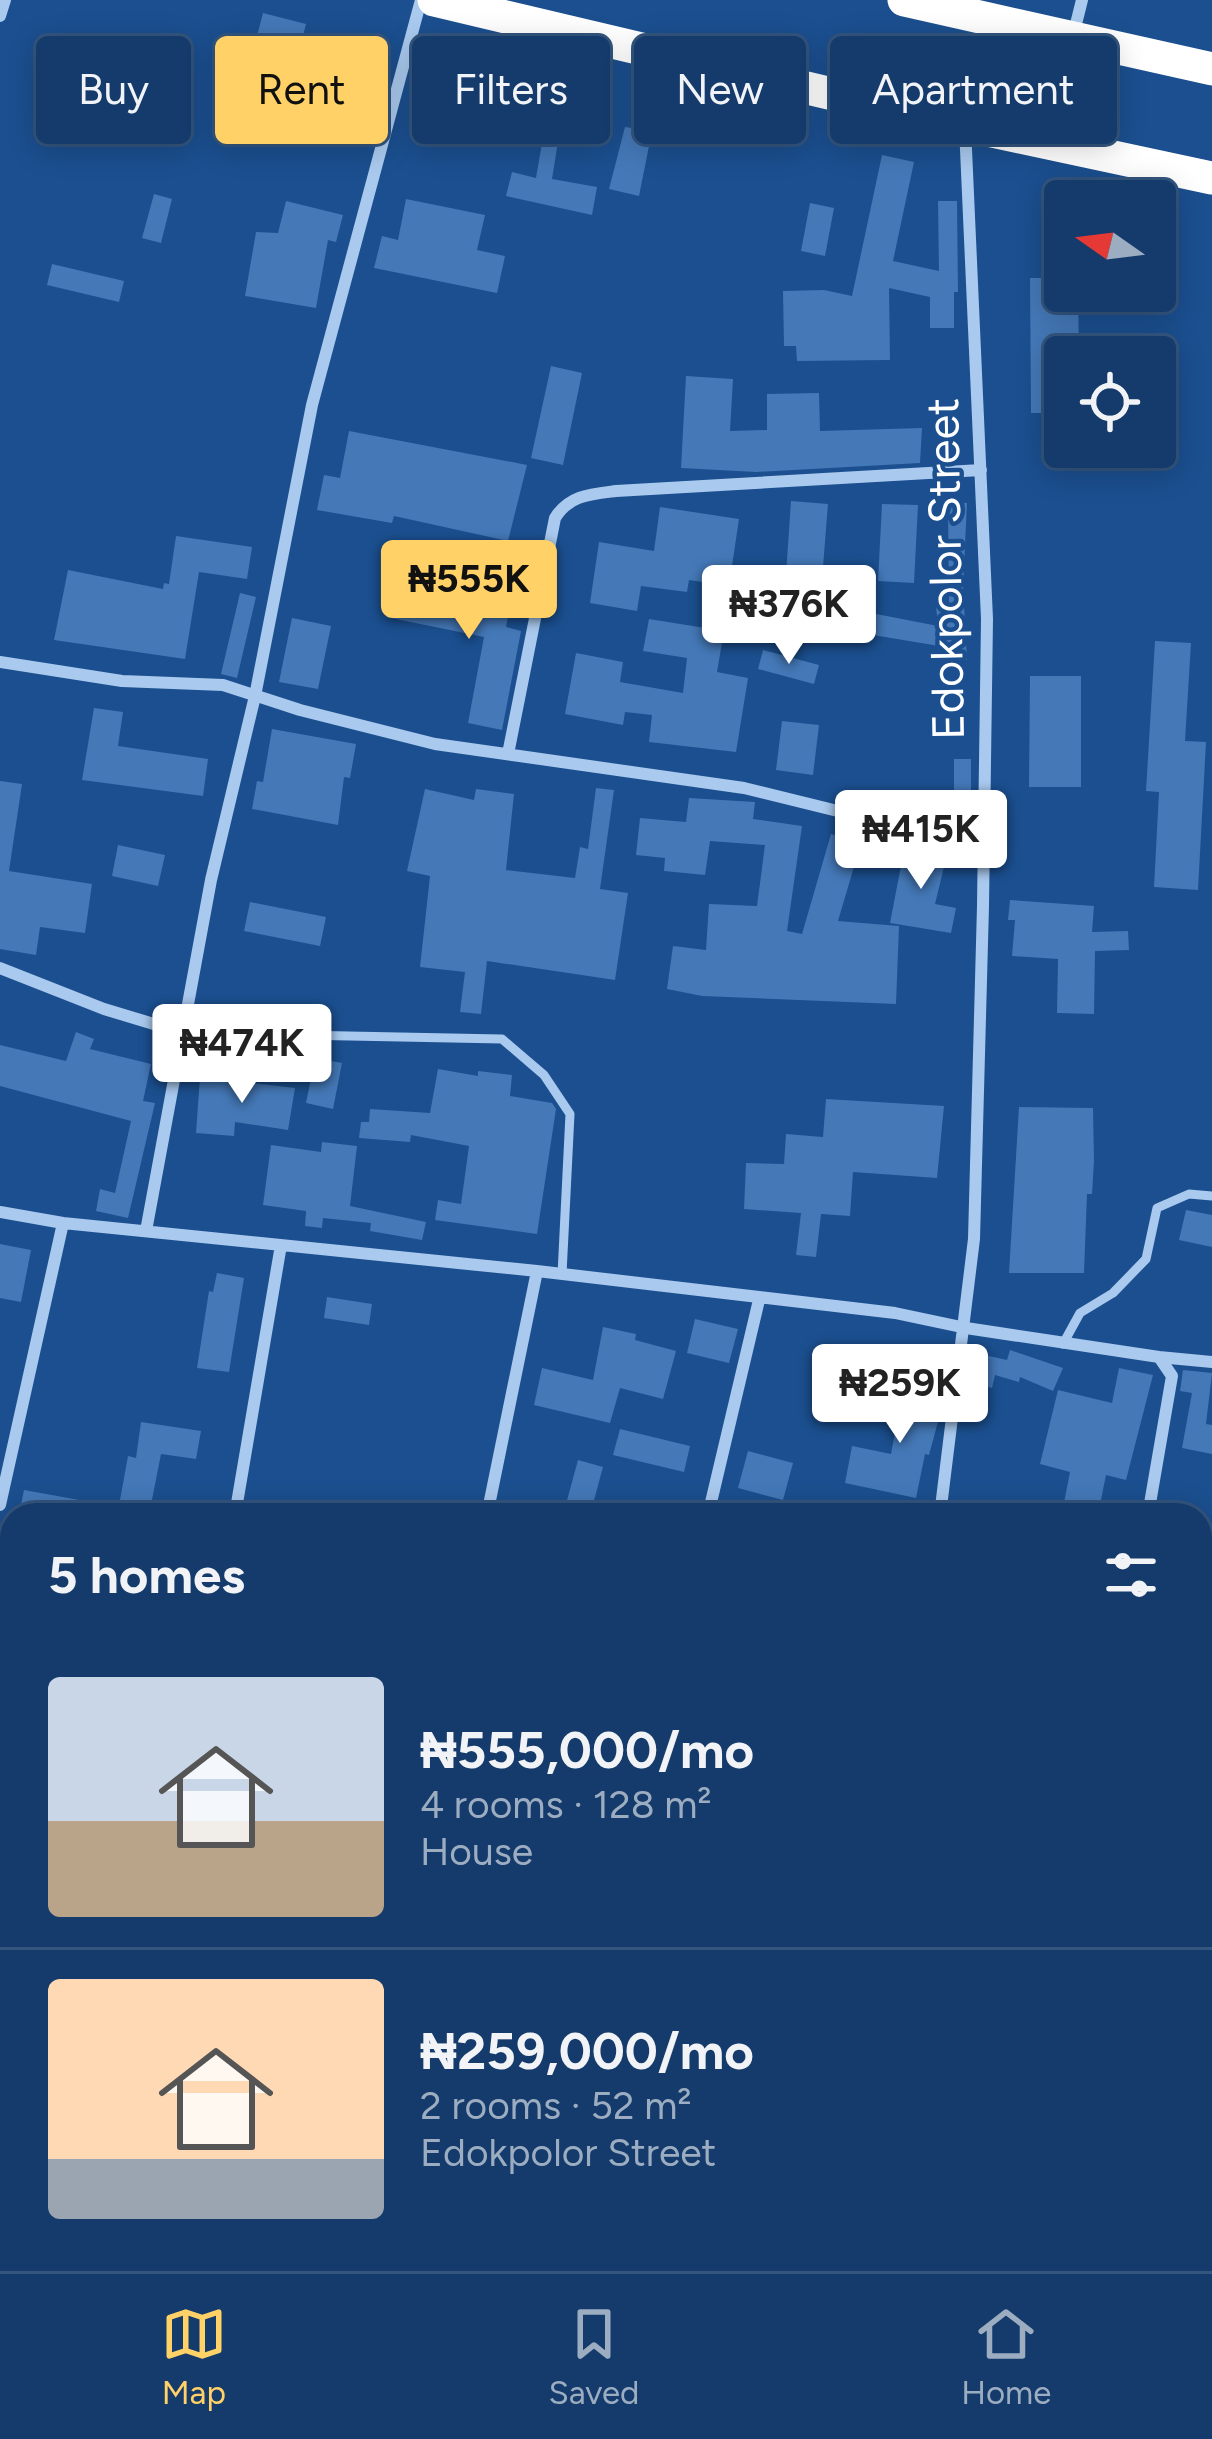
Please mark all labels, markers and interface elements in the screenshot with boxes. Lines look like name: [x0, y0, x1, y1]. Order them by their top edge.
chip: Buy: [36, 36, 191, 144]
chip: Rent: [215, 36, 388, 144]
chip: Filters: [412, 36, 610, 144]
chip: New: [634, 36, 806, 144]
chip: Apartment: [830, 36, 1117, 144]
north arrow: [1044, 180, 1176, 312]
map controls: [1044, 180, 1176, 468]
button: locate: [1044, 336, 1176, 468]
street label: Edokpolor Street: [915, 398, 975, 740]
pin: ₦555K: [385, 540, 553, 642]
text: ₦555K: [408, 555, 530, 602]
pin: ₦376K: [705, 565, 873, 667]
text: ₦376K: [729, 580, 849, 627]
pin: ₦415K: [837, 790, 1005, 892]
text: ₦415K: [862, 805, 980, 852]
pin: ₦474K: [158, 1004, 326, 1106]
text: ₦474K: [179, 1019, 305, 1066]
pin: ₦259K: [816, 1344, 984, 1446]
text: ₦259K: [839, 1359, 961, 1406]
icon: filters: [1098, 1542, 1164, 1608]
text: 5 homes: [48, 1545, 245, 1606]
text: ₦555,000/mo: [420, 1720, 754, 1781]
icon: home: [144, 1725, 288, 1869]
text: 4 rooms · 128 m²: [420, 1781, 712, 1828]
text: House: [420, 1828, 533, 1875]
text: ₦259,000/mo: [420, 2021, 754, 2082]
icon: home: [144, 2027, 288, 2171]
text: 2 rooms · 52 m²: [420, 2082, 692, 2129]
text: Edokpolor Street: [420, 2129, 716, 2176]
tab: Map: [161, 2301, 227, 2412]
tab: Saved: [548, 2301, 639, 2412]
tab: Home: [961, 2301, 1051, 2412]

